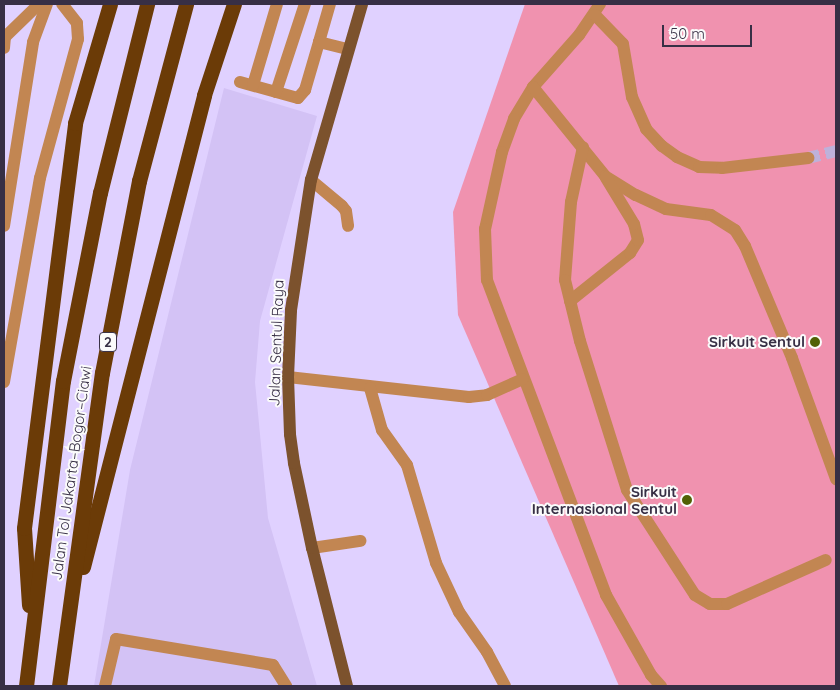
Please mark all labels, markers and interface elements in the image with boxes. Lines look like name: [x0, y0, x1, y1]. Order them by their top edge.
scale bar: [665, 15, 755, 47]
text: 50 m: [670, 24, 705, 43]
street label: Jalan Sentul Raya: [265, 279, 287, 407]
road number: 2: [98, 331, 118, 354]
place label: Sirkuit Sentul: [709, 333, 805, 351]
marker: Sirkuit Sentul: [809, 336, 821, 348]
street label: Jalan Tol Jakarta–Bogor–Ciawi: [47, 365, 95, 581]
place label: Sirkuit Internasional Sentul: [532, 482, 677, 517]
marker: Sirkuit Internasional Sentul: [681, 494, 693, 506]

